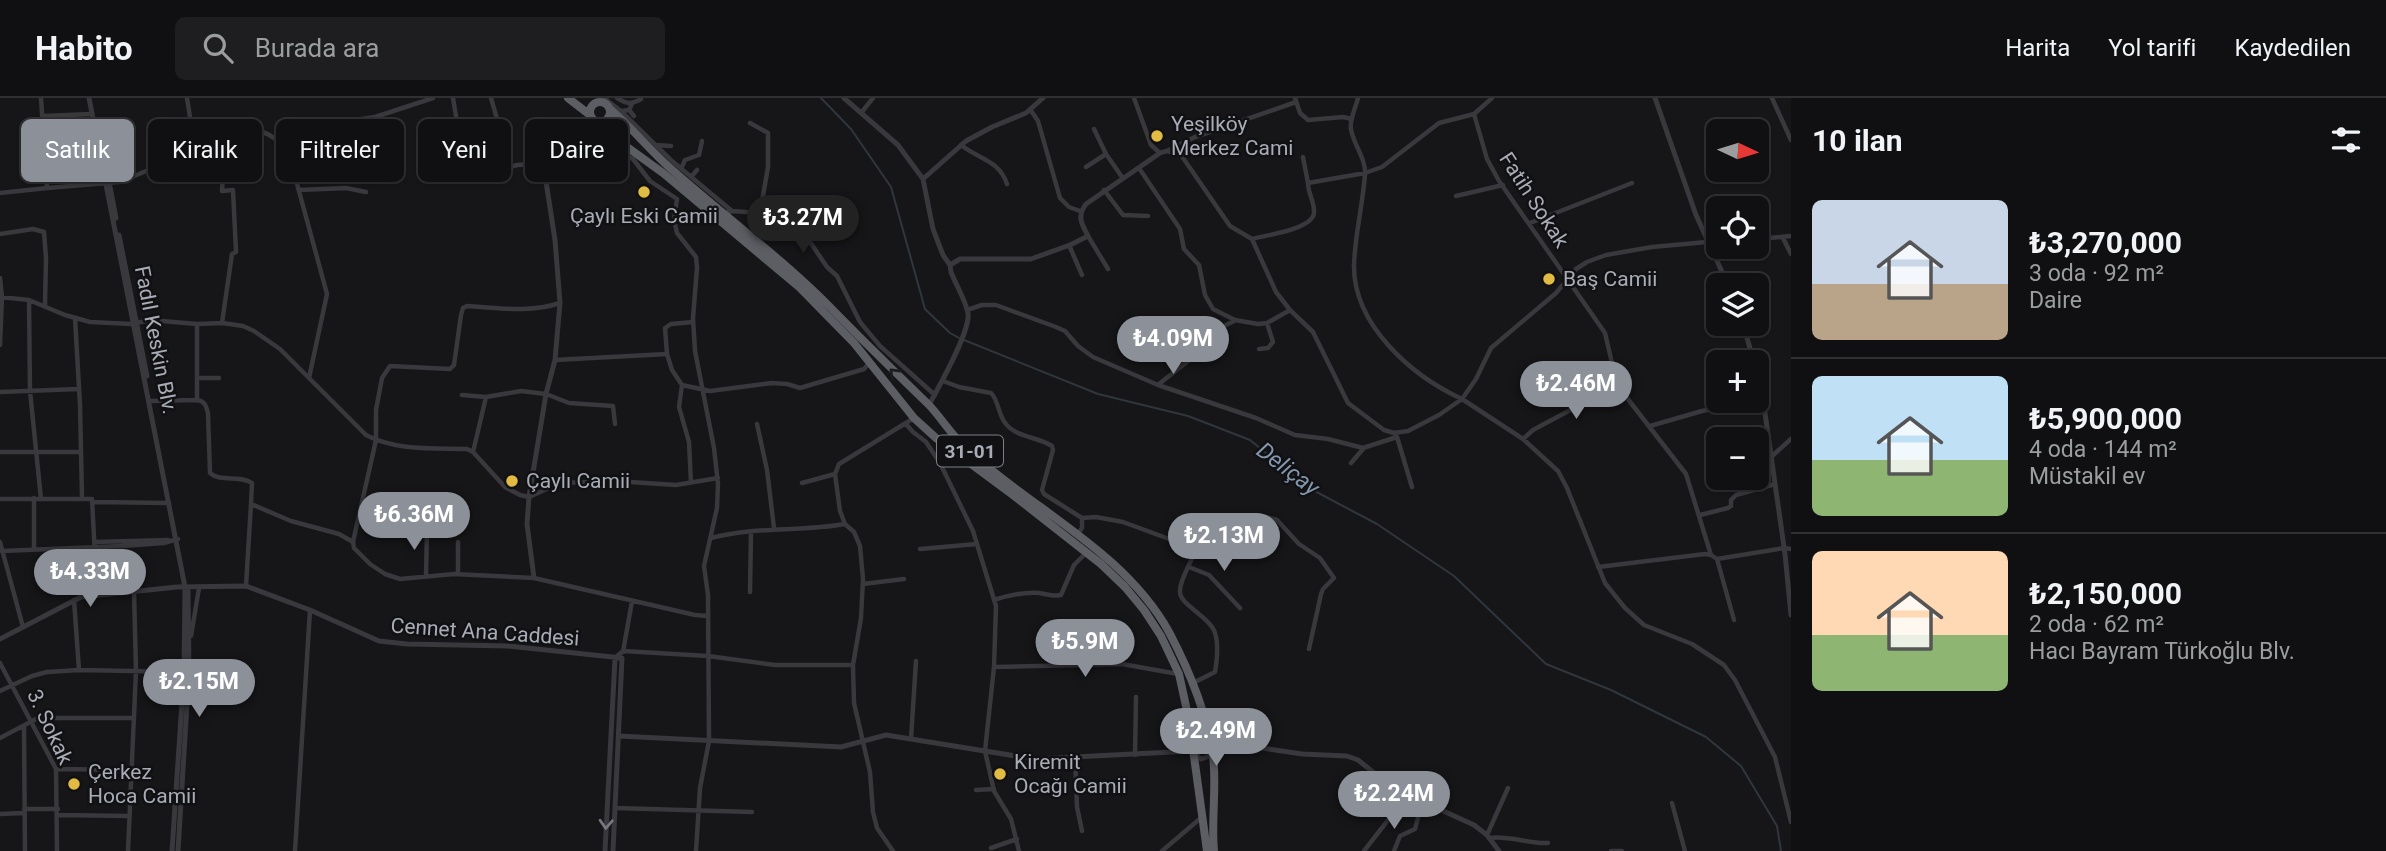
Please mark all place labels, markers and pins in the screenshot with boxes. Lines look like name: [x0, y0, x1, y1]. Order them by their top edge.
place label: Yeşilköy Merkez Cami: [1171, 112, 1293, 160]
marker: Yeşilköy Merkez Cami: [1149, 128, 1165, 144]
marker: Çaylı Eski Camii: [636, 184, 652, 200]
pin: ₺3.27M: [746, 195, 860, 255]
place label: Çaylı Eski Camii: [570, 204, 718, 228]
place label: Baş Camii: [1563, 267, 1657, 291]
marker: Baş Camii: [1541, 271, 1557, 287]
pin: ₺4.09M: [1116, 316, 1230, 376]
pin: ₺2.46M: [1519, 362, 1633, 421]
place label: Çaylı Camii: [526, 469, 630, 493]
marker: Çaylı Camii: [504, 473, 520, 489]
pin: ₺6.36M: [357, 492, 471, 552]
pin: ₺2.13M: [1167, 514, 1281, 573]
pin: ₺4.33M: [33, 550, 147, 609]
pin: ₺5.9M: [1036, 620, 1134, 679]
pin: ₺2.15M: [142, 660, 256, 719]
pin: ₺2.49M: [1159, 708, 1273, 768]
place label: Kiremit Ocağı Camii: [1014, 750, 1127, 798]
place label: Çerkez Hoca Camii: [88, 760, 196, 808]
marker: Kiremit Ocağı Camii: [992, 766, 1008, 782]
pin: ₺2.24M: [1337, 772, 1451, 831]
marker: Çerkez Hoca Camii: [66, 776, 82, 792]

